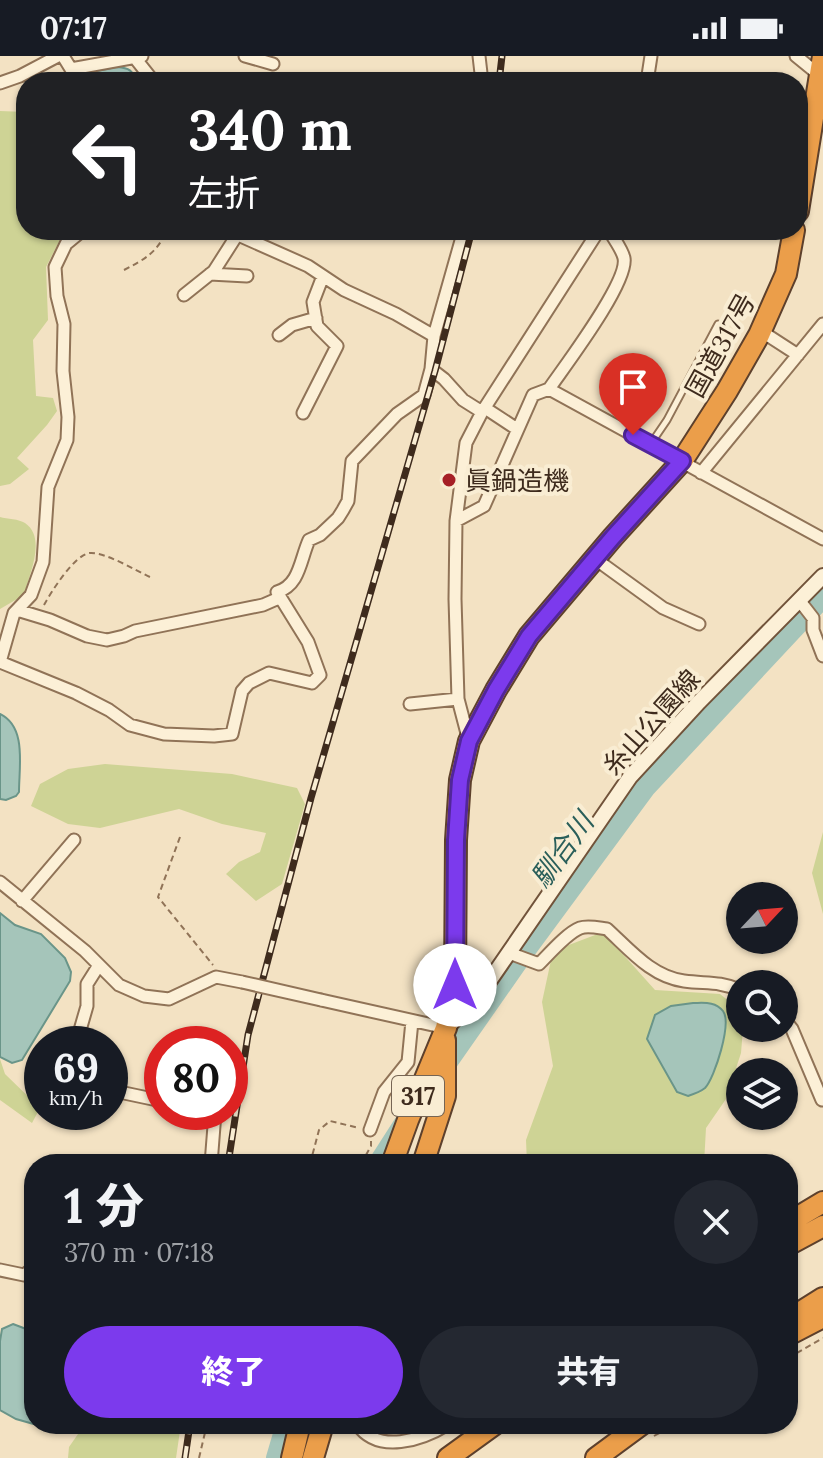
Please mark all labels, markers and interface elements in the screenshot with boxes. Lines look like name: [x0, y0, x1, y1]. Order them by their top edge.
text: 07:17: [40, 9, 107, 47]
text: 340 m: [188, 94, 352, 165]
icon: left: [56, 104, 160, 208]
text: 左折: [188, 170, 260, 216]
street label: 国道317号: [678, 287, 762, 403]
pin: [599, 353, 667, 435]
icon: arrive: [611, 365, 655, 409]
place label: 眞鍋造機: [465, 464, 569, 497]
marker: 眞鍋造機: [440, 471, 458, 489]
street label: 糸山公園線: [595, 663, 707, 781]
water label: 馴合川: [523, 803, 603, 895]
north arrow: [726, 882, 798, 954]
map controls: [726, 882, 798, 1130]
position arrow: [413, 943, 497, 1027]
button: search: [726, 970, 798, 1042]
speed limit sign: 80: [144, 1026, 248, 1130]
text: 69: [53, 1042, 99, 1093]
button: layers: [726, 1058, 798, 1130]
road number: 317: [392, 1076, 444, 1116]
text: km/h: [49, 1085, 103, 1110]
text: 1 分: [64, 1175, 144, 1236]
button: close: [674, 1180, 758, 1264]
text: 370 m · 07:18: [64, 1236, 214, 1269]
button: 終了: [64, 1326, 403, 1418]
button: 共有: [419, 1326, 758, 1418]

